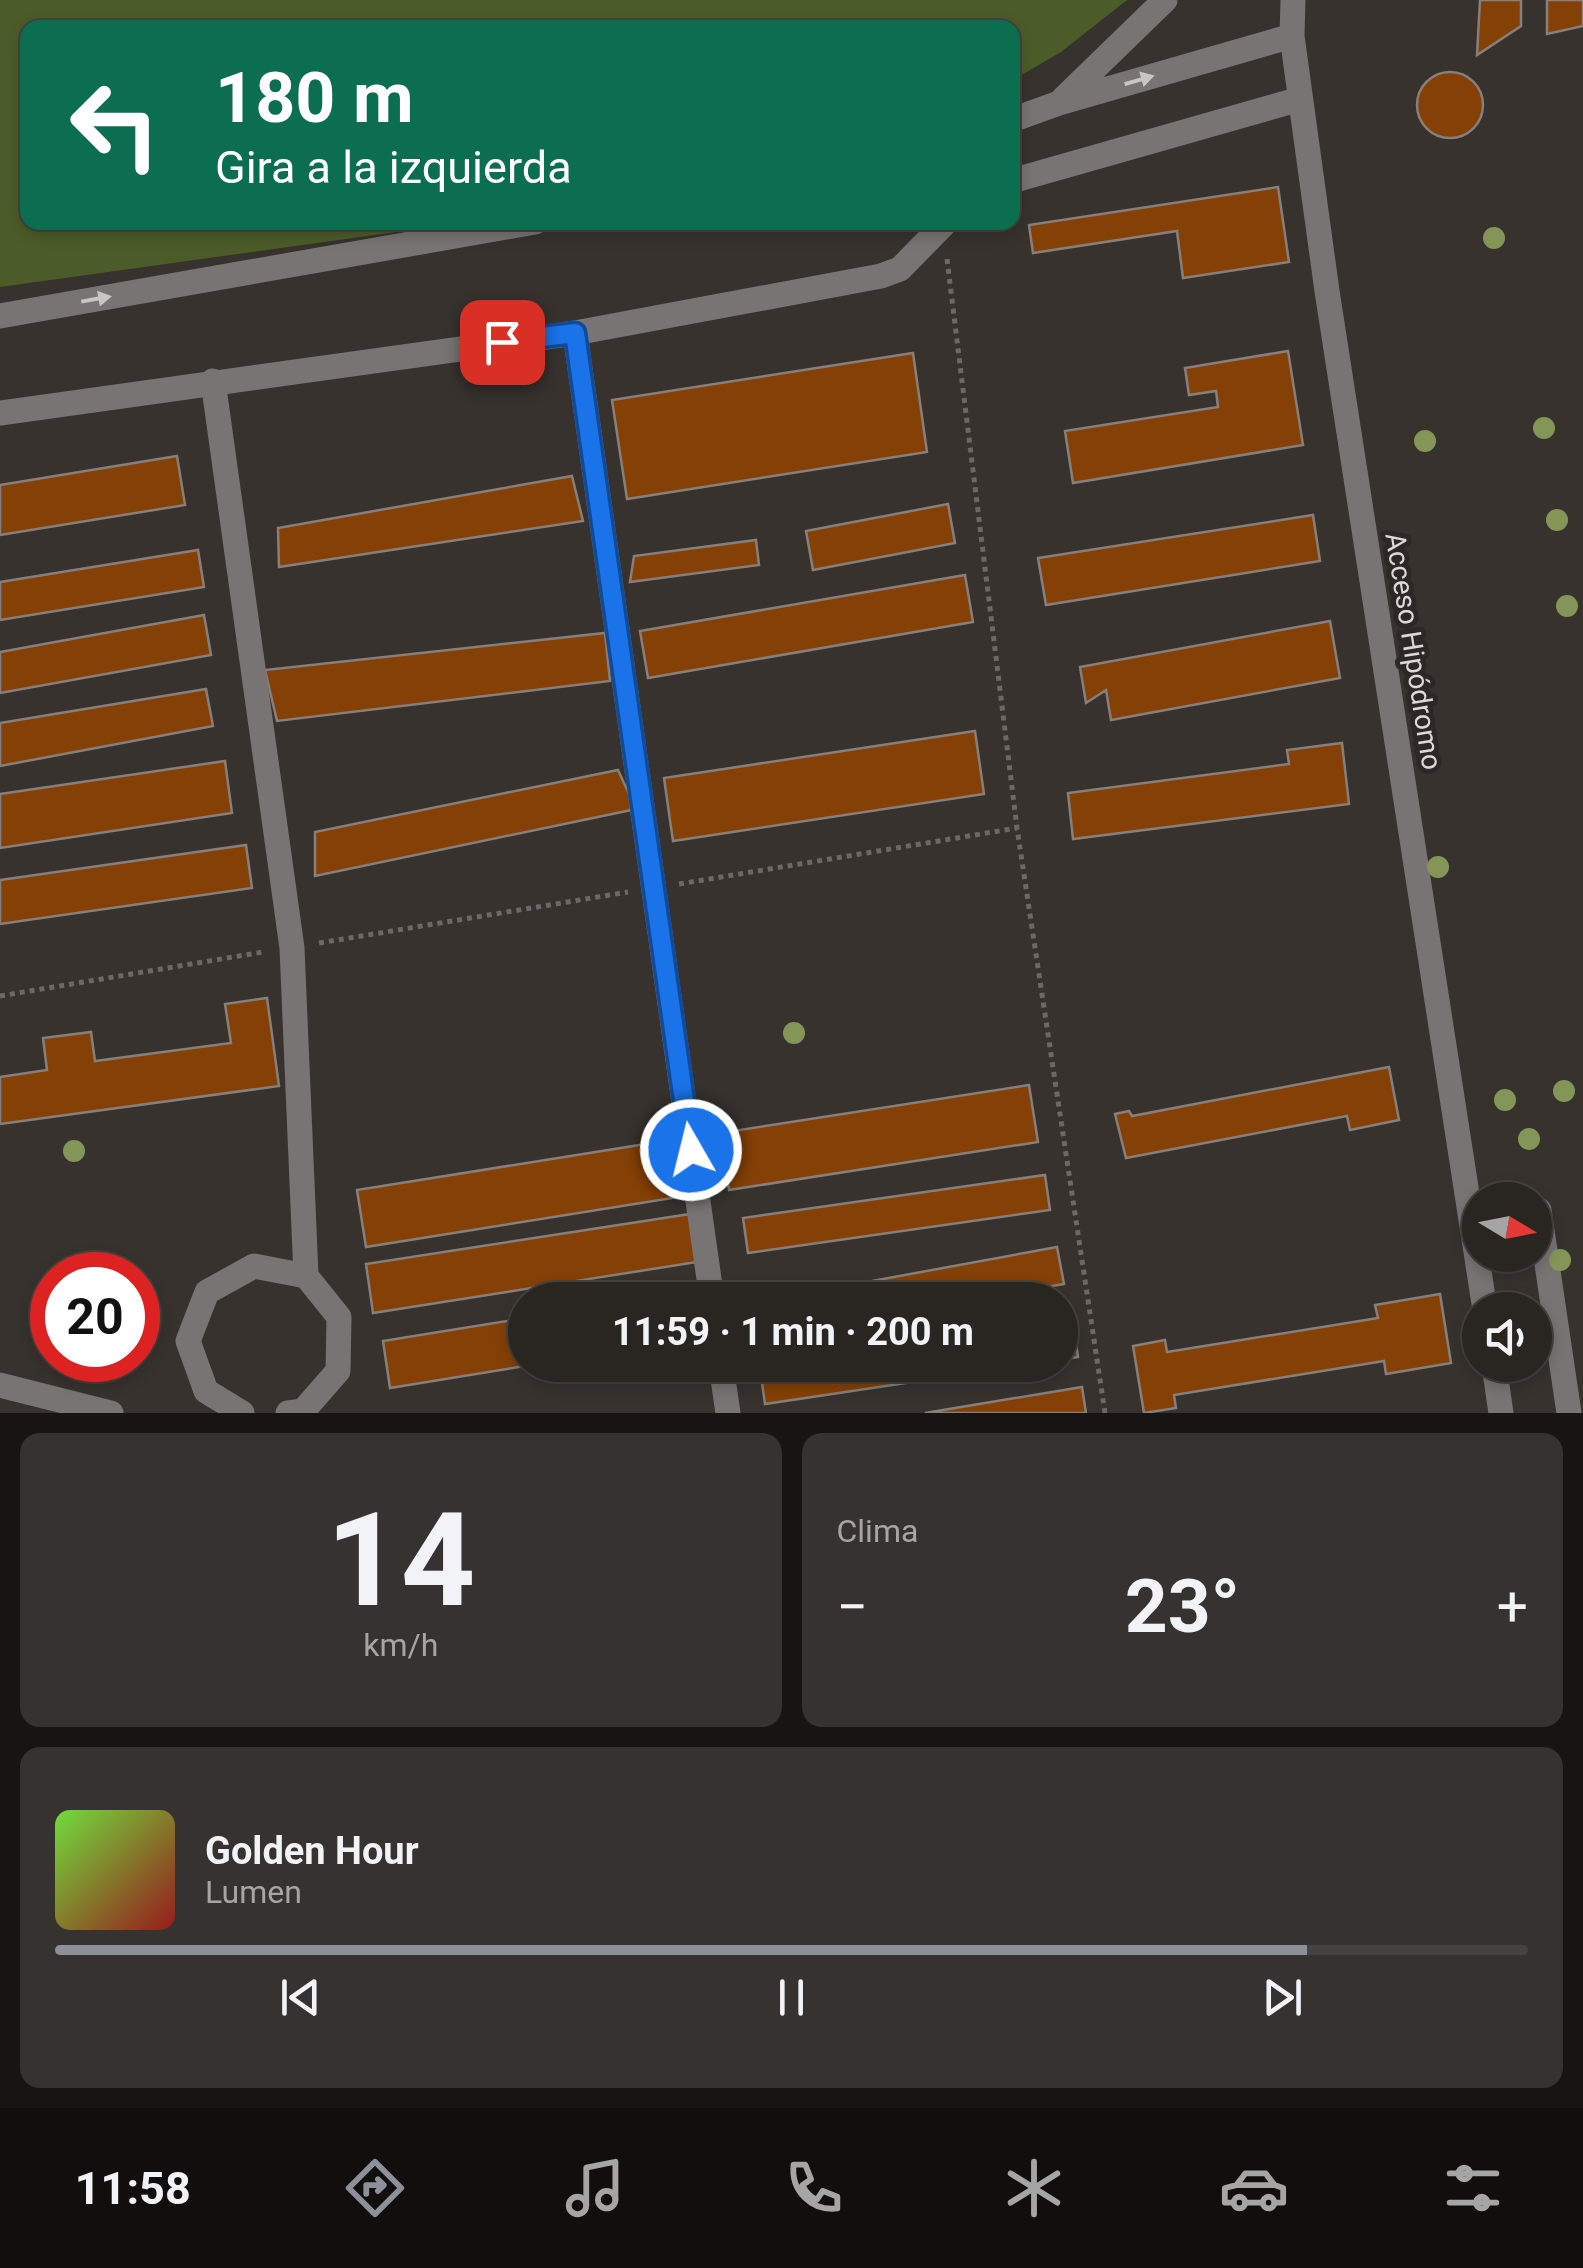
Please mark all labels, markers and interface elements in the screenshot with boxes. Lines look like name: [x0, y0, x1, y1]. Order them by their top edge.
text: 180 m: [215, 57, 414, 139]
icon: left: [50, 60, 180, 190]
one-way arrow: [1124, 72, 1155, 87]
text: Gira a la izquierda: [215, 141, 572, 194]
one-way arrow: [81, 291, 112, 306]
pin: [460, 300, 545, 385]
icon: arrive: [475, 315, 530, 370]
street label: Acceso Hipódromo: [1378, 530, 1449, 772]
position arrow: [639, 1098, 743, 1202]
north arrow: [1462, 1182, 1552, 1272]
map controls: [1462, 1182, 1552, 1382]
speed limit sign: 20: [30, 1252, 160, 1382]
button: sound: [1462, 1292, 1552, 1382]
text: 11:59 · 1 min · 200 m: [612, 1310, 974, 1354]
text: 14: [326, 1484, 475, 1637]
text: Clima: [837, 1512, 918, 1550]
text: 23°: [1125, 1562, 1240, 1650]
text: −: [837, 1575, 868, 1639]
text: +: [1497, 1575, 1528, 1639]
text: km/h: [363, 1626, 438, 1664]
text: Golden Hour: [205, 1829, 419, 1873]
text: Lumen: [205, 1873, 302, 1911]
icon: previous: [273, 1970, 328, 2025]
icon: pause: [764, 1970, 819, 2025]
icon: next: [1255, 1970, 1310, 2025]
icon: directions: [340, 2153, 410, 2223]
icon: music: [560, 2153, 630, 2223]
icon: phone: [779, 2153, 849, 2223]
icon: climate: [999, 2153, 1069, 2223]
icon: car: [1219, 2153, 1289, 2223]
icon: filters: [1438, 2153, 1508, 2223]
text: 11:58: [75, 2162, 191, 2215]

